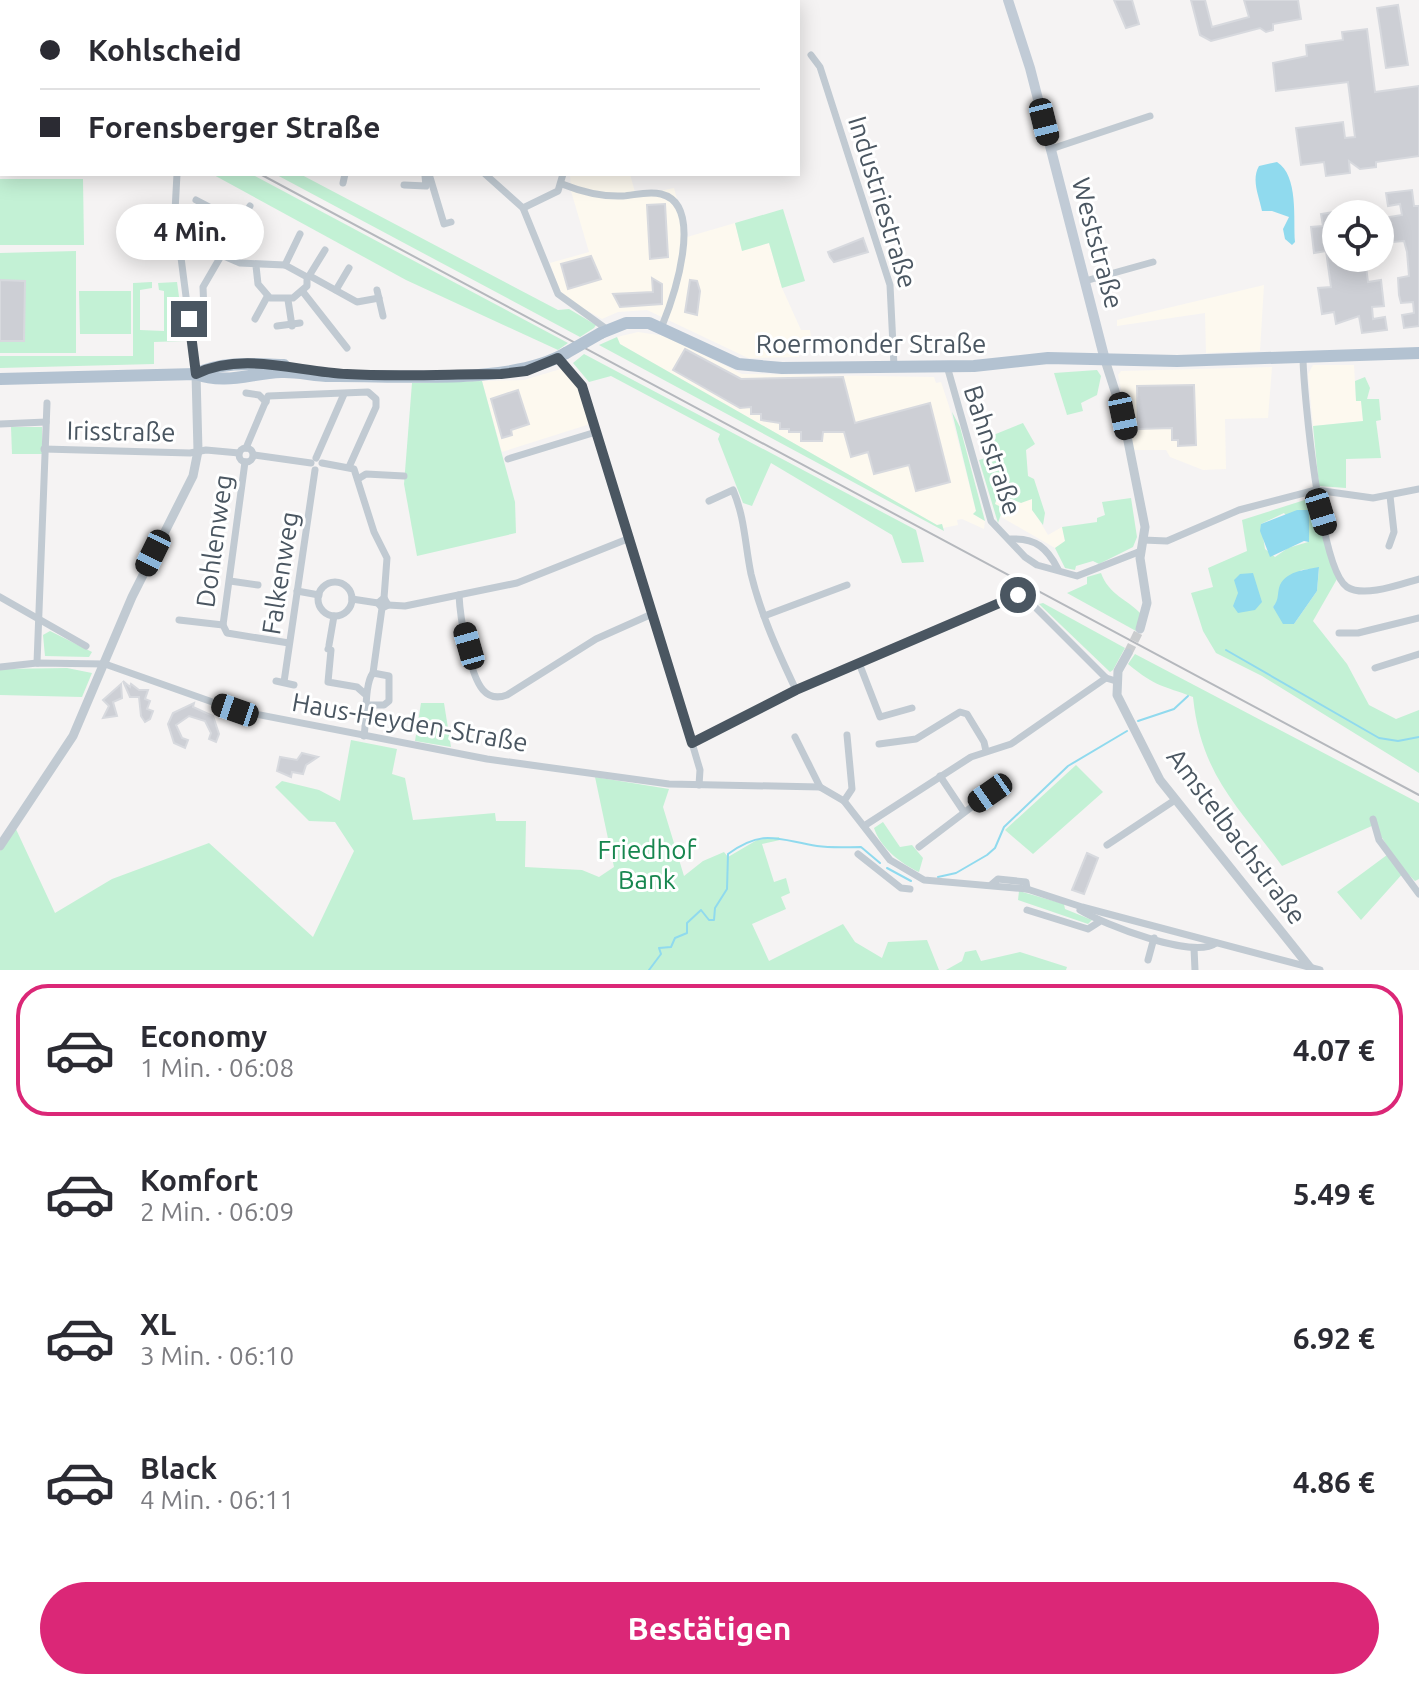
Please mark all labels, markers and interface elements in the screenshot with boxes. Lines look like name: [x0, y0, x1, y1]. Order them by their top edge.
text: Kohlscheid: [88, 33, 242, 67]
car: [1027, 96, 1061, 148]
text: Forensberger Straße: [88, 110, 381, 144]
street label: Industriestraße: [843, 113, 923, 291]
street label: Weststraße: [1067, 174, 1129, 312]
map controls: [1322, 200, 1394, 272]
button: locate: [1322, 200, 1394, 272]
callout: 4 Min.: [115, 203, 263, 259]
text: 4 Min.: [154, 217, 226, 246]
route end: [171, 301, 207, 337]
street label: Roermonder Straße: [756, 329, 986, 358]
street label: Bahnstraße: [958, 382, 1028, 518]
car: [1106, 390, 1140, 442]
street label: Irisstraße: [66, 416, 176, 446]
street label: Dohlenweg: [190, 473, 238, 609]
car: [1303, 486, 1339, 538]
street label: Falkenweg: [256, 509, 304, 637]
car: [132, 526, 174, 580]
route start: [1000, 577, 1036, 613]
car: [451, 620, 487, 672]
street label: Haus-Heyden-Straße: [290, 687, 530, 757]
car: [208, 691, 262, 729]
street label: Amstelbachstraße: [1162, 743, 1312, 929]
car: [963, 769, 1017, 817]
park label: Friedhof Bank: [598, 835, 698, 894]
icon: car: [44, 1014, 116, 1086]
text: Economy: [140, 1019, 267, 1053]
text: 4.07 €: [1293, 1033, 1375, 1067]
text: 1 Min. · 06:08: [140, 1053, 294, 1082]
icon: car: [44, 1158, 116, 1230]
text: Komfort: [140, 1163, 258, 1197]
text: 5.49 €: [1293, 1177, 1375, 1211]
text: 2 Min. · 06:09: [140, 1197, 294, 1226]
icon: car: [44, 1302, 116, 1374]
text: XL: [140, 1307, 176, 1341]
text: 6.92 €: [1293, 1321, 1375, 1355]
text: 3 Min. · 06:10: [140, 1341, 294, 1370]
icon: car: [44, 1446, 116, 1518]
text: Black: [140, 1451, 217, 1485]
text: 4.86 €: [1293, 1465, 1375, 1499]
text: 4 Min. · 06:11: [140, 1485, 294, 1514]
button: Bestätigen: [40, 1582, 1379, 1674]

